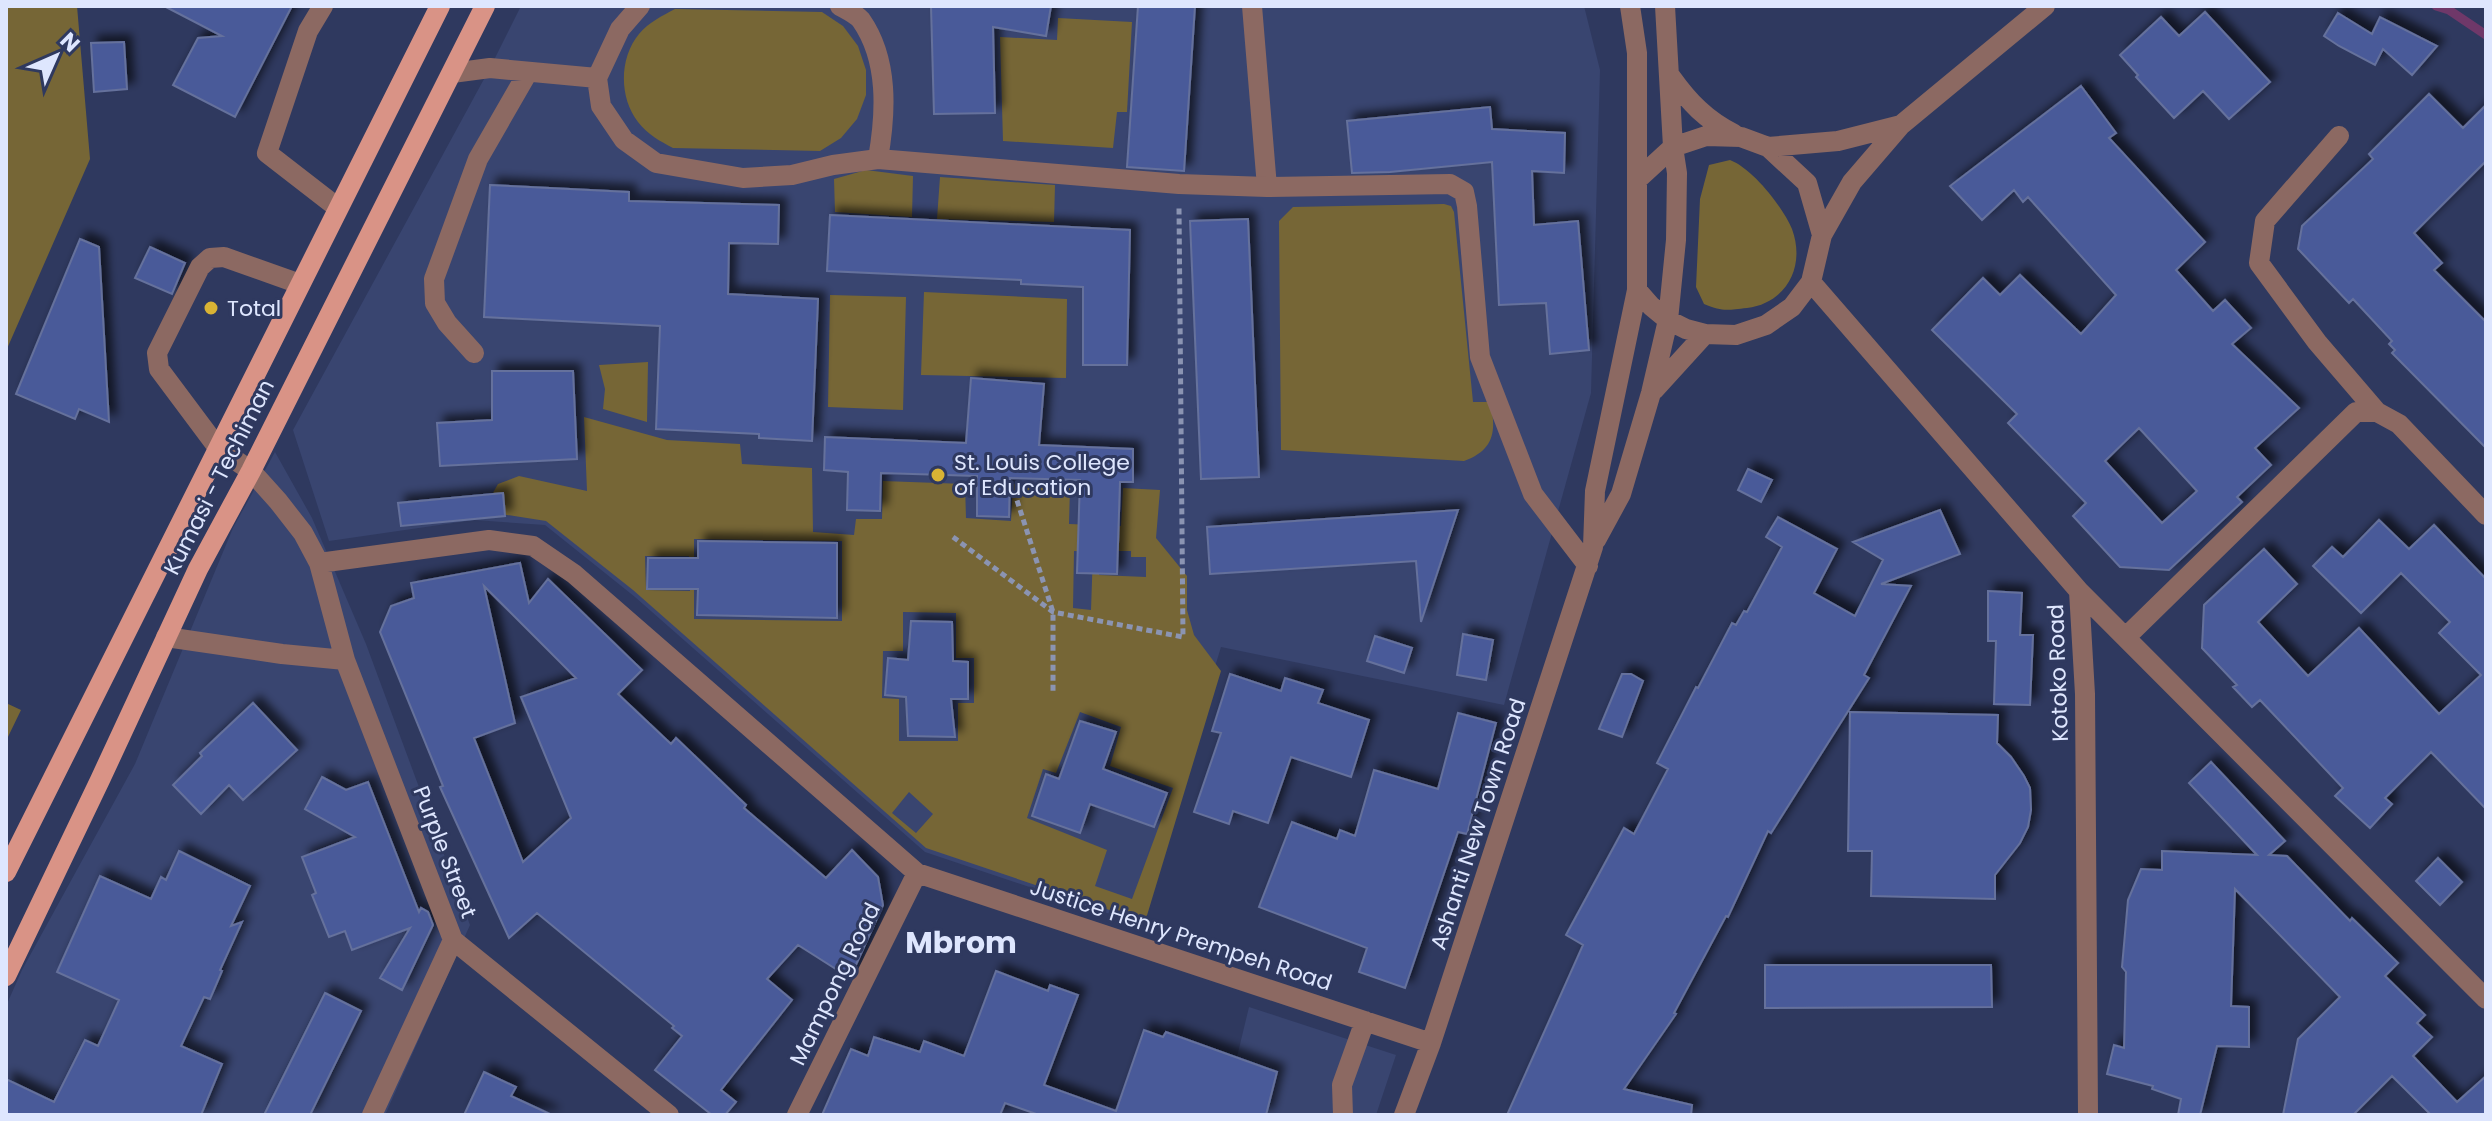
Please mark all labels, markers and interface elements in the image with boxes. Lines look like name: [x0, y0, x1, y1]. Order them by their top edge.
north arrow: [16, 16, 96, 96]
text: N: [53, 25, 87, 59]
place label: Total: [227, 293, 281, 324]
marker: Total: [202, 299, 220, 317]
street label: Kumasi - Techiman: [156, 374, 282, 580]
place label: St. Louis College of Education: [954, 447, 1130, 503]
marker: St. Louis College of Education: [929, 466, 947, 484]
street label: Kotoko Road: [2040, 604, 2076, 742]
street label: Ashanti New Town Road: [1423, 694, 1533, 954]
street label: Purple Street: [406, 781, 484, 923]
street label: Justice Henry Prempeh Road: [1026, 871, 1336, 999]
street label: Mampong Road: [782, 897, 888, 1071]
district label: Mbrom: [905, 921, 1017, 964]

